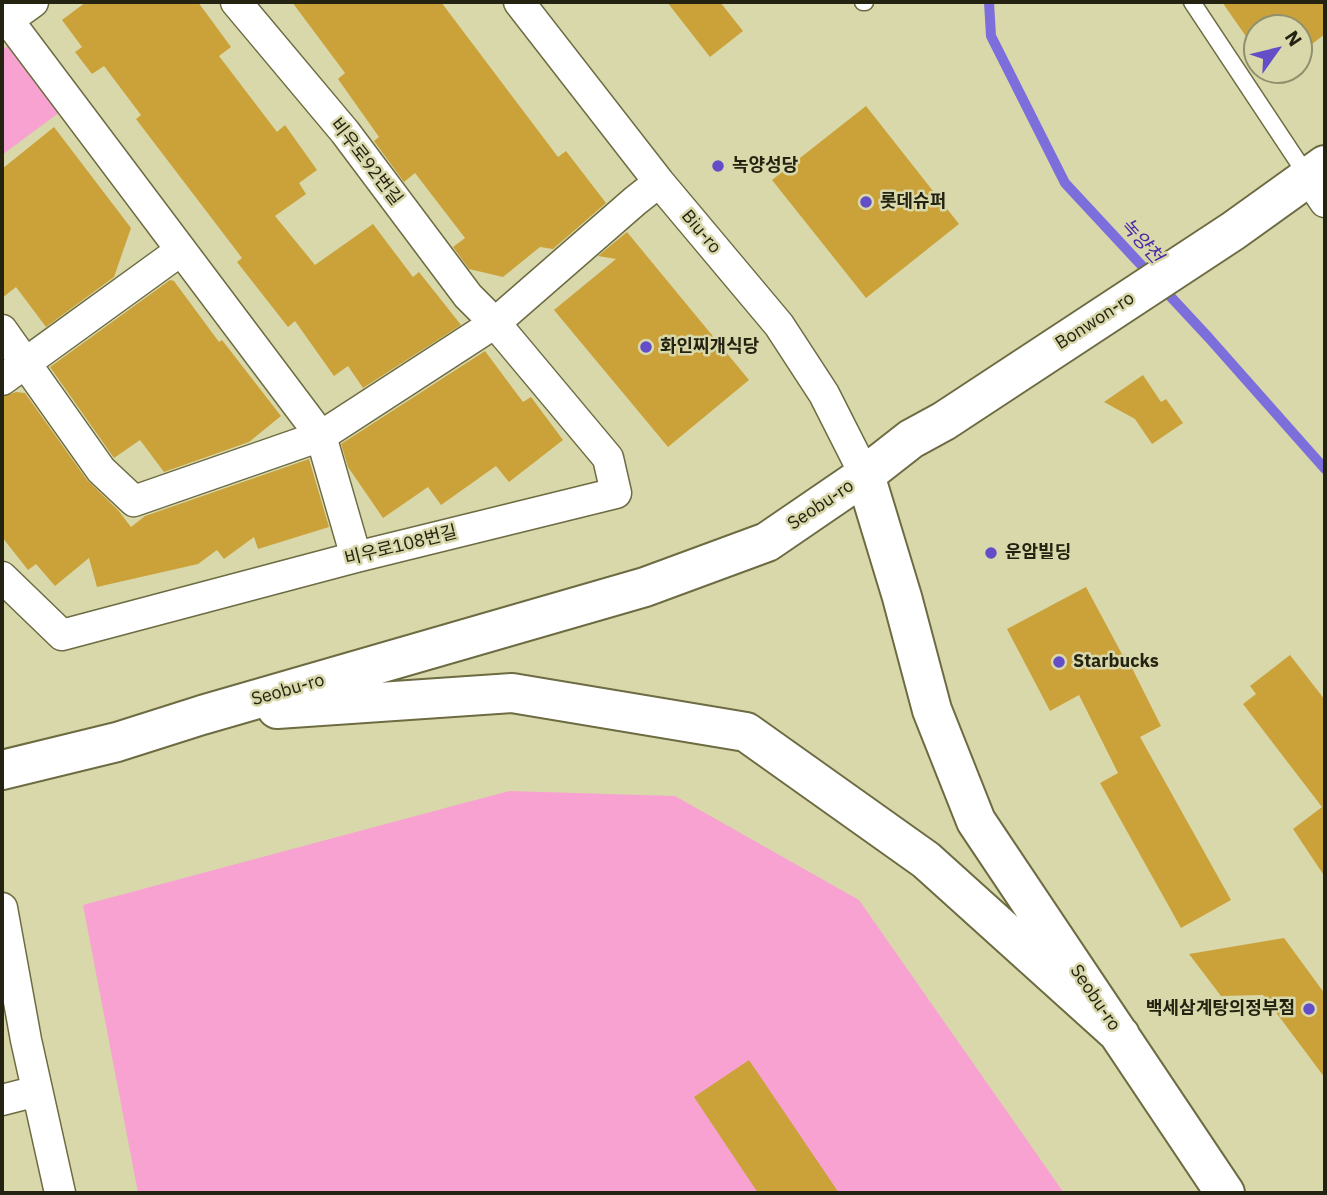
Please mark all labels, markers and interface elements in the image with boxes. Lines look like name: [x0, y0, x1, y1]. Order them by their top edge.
north arrow: [1243, 14, 1313, 84]
text: N: [1280, 26, 1308, 51]
street label: 비우로92번길: [325, 114, 407, 210]
place label: 녹양성당: [732, 155, 798, 177]
marker: 녹양성당: [710, 158, 726, 174]
place label: 롯데슈퍼: [880, 191, 946, 213]
marker: 롯데슈퍼: [858, 194, 874, 210]
street label: Biu-ro: [677, 206, 725, 258]
water label: 녹양천: [1115, 214, 1167, 268]
street label: Bonwon-ro: [1051, 287, 1139, 355]
place label: 화인찌개식당: [660, 336, 759, 358]
marker: 화인찌개식당: [638, 339, 654, 355]
street label: Seobu-ro: [784, 475, 858, 535]
street label: 비우로108번길: [342, 522, 460, 570]
place label: 운암빌딩: [1005, 542, 1071, 564]
marker: 운암빌딩: [983, 545, 999, 561]
place label: Starbucks: [1073, 651, 1159, 673]
marker: Starbucks: [1051, 654, 1067, 670]
street label: Seobu-ro: [249, 669, 327, 711]
street label: Seobu-ro: [1065, 961, 1125, 1035]
place label: 백세삼계탕의정부점: [1146, 998, 1295, 1020]
marker: 백세삼계탕의정부점: [1301, 1001, 1317, 1017]

